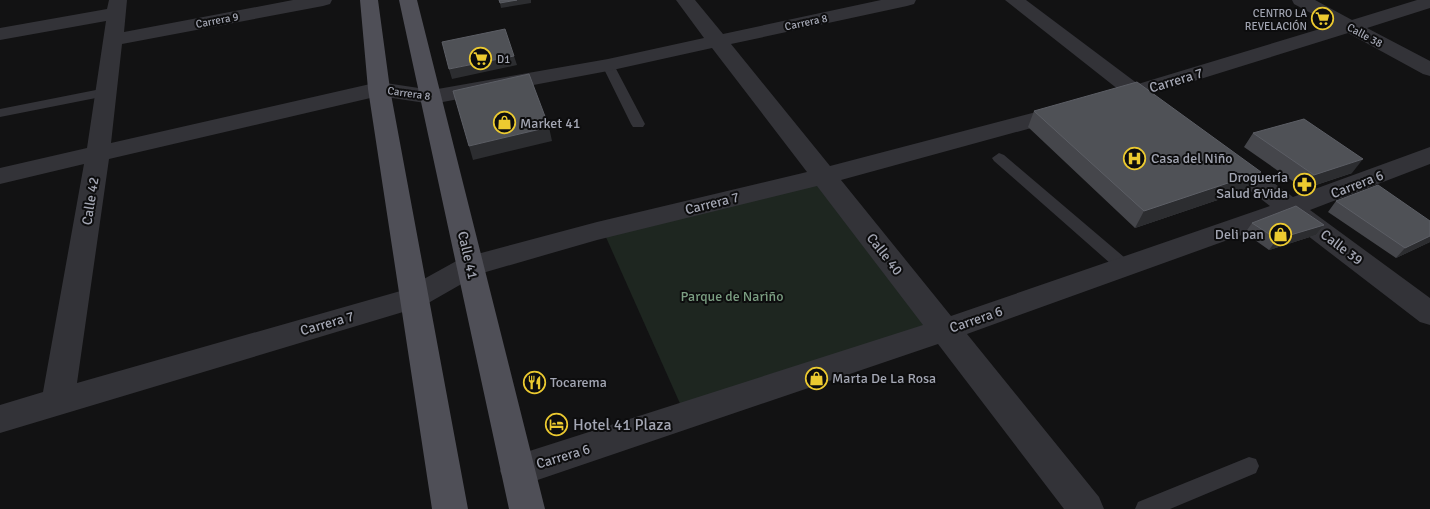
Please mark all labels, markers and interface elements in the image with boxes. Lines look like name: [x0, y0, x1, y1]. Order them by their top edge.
place label: CENTRO LA REVELACIÓN: [1245, 7, 1307, 33]
supermarket icon: CENTRO LA REVELACIÓN: [1311, 7, 1335, 31]
street label: Carrera 9: [195, 10, 240, 31]
street label: Carrera 8: [784, 12, 829, 33]
street label: Calle 38: [1345, 21, 1385, 50]
supermarket icon: D1: [469, 47, 493, 71]
place label: D1: [497, 53, 510, 66]
street label: Carrera 7: [1147, 64, 1205, 97]
street label: Carrera 8: [387, 84, 431, 103]
shop icon: Market 41: [492, 111, 516, 135]
place label: Market 41: [520, 115, 580, 132]
hospital icon: Casa del Niño: [1123, 146, 1147, 170]
place label: Casa del Niño: [1151, 150, 1233, 167]
street label: Carrera 6: [1328, 167, 1386, 202]
place label: Droguería Salud &Vida: [1216, 169, 1288, 202]
pharmacy icon: Droguería Salud &Vida: [1292, 173, 1316, 197]
street label: Calle 42: [78, 176, 103, 226]
street label: Carrera 7: [683, 189, 741, 218]
shop icon: Deli pan: [1268, 222, 1292, 246]
place label: Deli pan: [1215, 226, 1264, 243]
street label: Calle 39: [1317, 226, 1366, 269]
street label: Calle 41: [454, 230, 481, 281]
street label: Calle 40: [863, 230, 906, 279]
park label: Parque de Nariño: [680, 288, 784, 305]
street label: Carrera 6: [947, 302, 1005, 337]
street label: Carrera 7: [298, 308, 356, 339]
shop icon: Marta De La Rosa: [804, 366, 828, 390]
restaurant icon: Tocarema: [522, 370, 546, 394]
place label: Marta De La Rosa: [832, 370, 936, 387]
place label: Tocarema: [550, 374, 607, 391]
hotel icon: Hotel 41 Plaza: [545, 412, 569, 436]
place label: Hotel 41 Plaza: [573, 415, 672, 435]
street label: Carrera 6: [534, 440, 592, 473]

